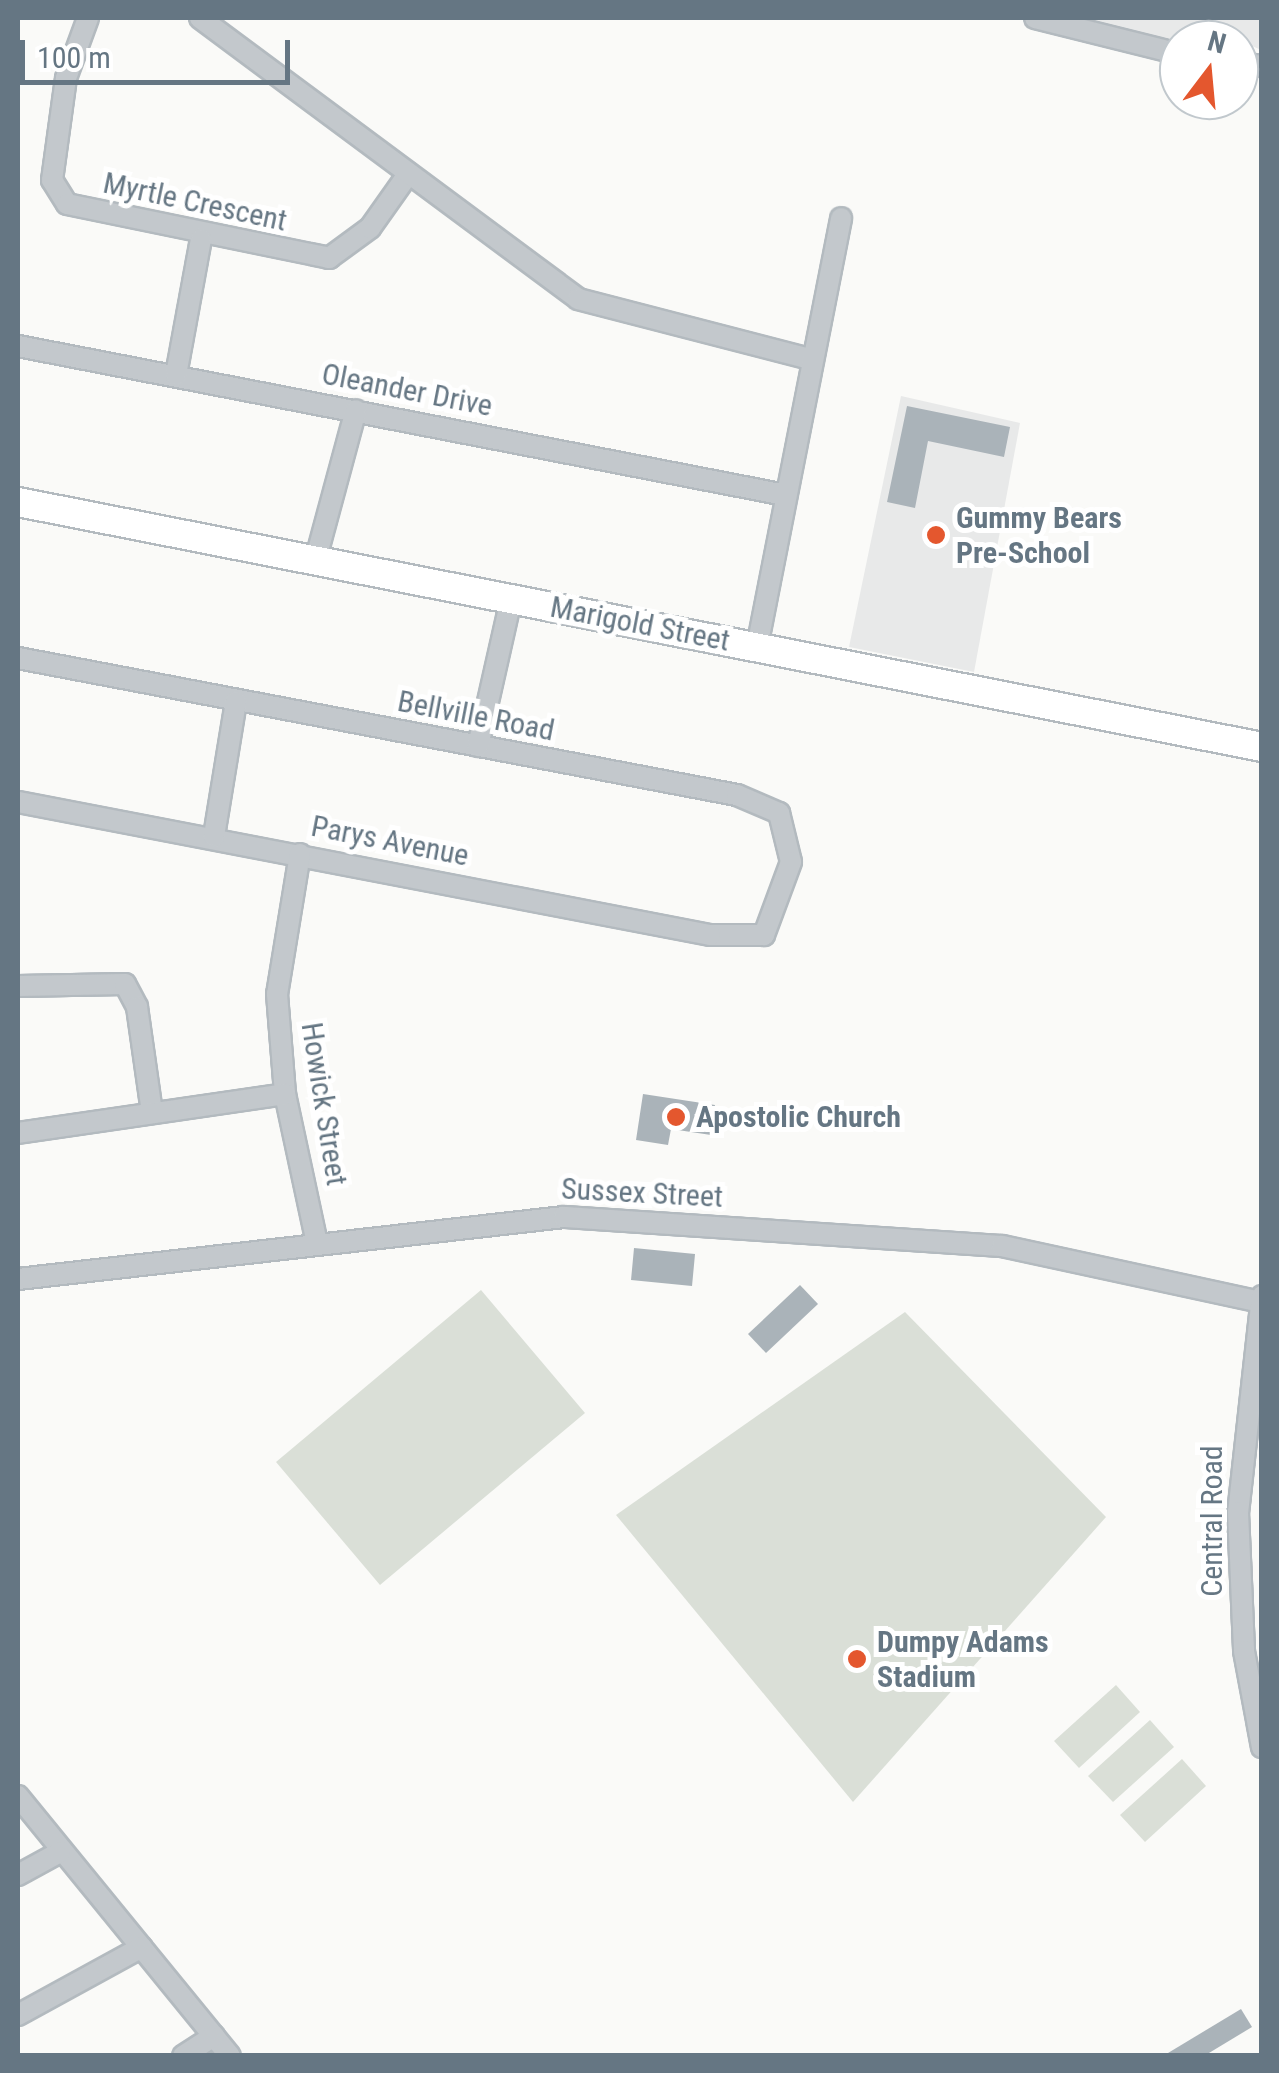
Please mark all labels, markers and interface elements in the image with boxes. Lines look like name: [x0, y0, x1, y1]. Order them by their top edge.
scale bar: [25, 20, 295, 82]
north arrow: [1159, 20, 1259, 120]
text: N: [1204, 24, 1230, 61]
text: 100 m: [37, 40, 111, 75]
street label: Myrtle Crescent: [100, 165, 290, 239]
street label: Oleander Drive: [319, 356, 495, 424]
place label: Gummy Bears Pre-School: [956, 500, 1122, 570]
marker: Gummy Bears Pre-School: [925, 524, 947, 546]
street label: Marigold Street: [547, 589, 733, 659]
street label: Bellville Road: [395, 683, 557, 749]
street label: Parys Avenue: [308, 808, 472, 874]
street label: Howick Street: [293, 1020, 355, 1188]
place label: Apostolic Church: [696, 1099, 901, 1135]
marker: Apostolic Church: [665, 1106, 687, 1128]
street label: Sussex Street: [560, 1171, 724, 1215]
street label: Central Road: [1194, 1445, 1230, 1597]
place label: Dumpy Adams Stadium: [877, 1624, 1049, 1694]
marker: Dumpy Adams Stadium: [846, 1648, 868, 1670]

